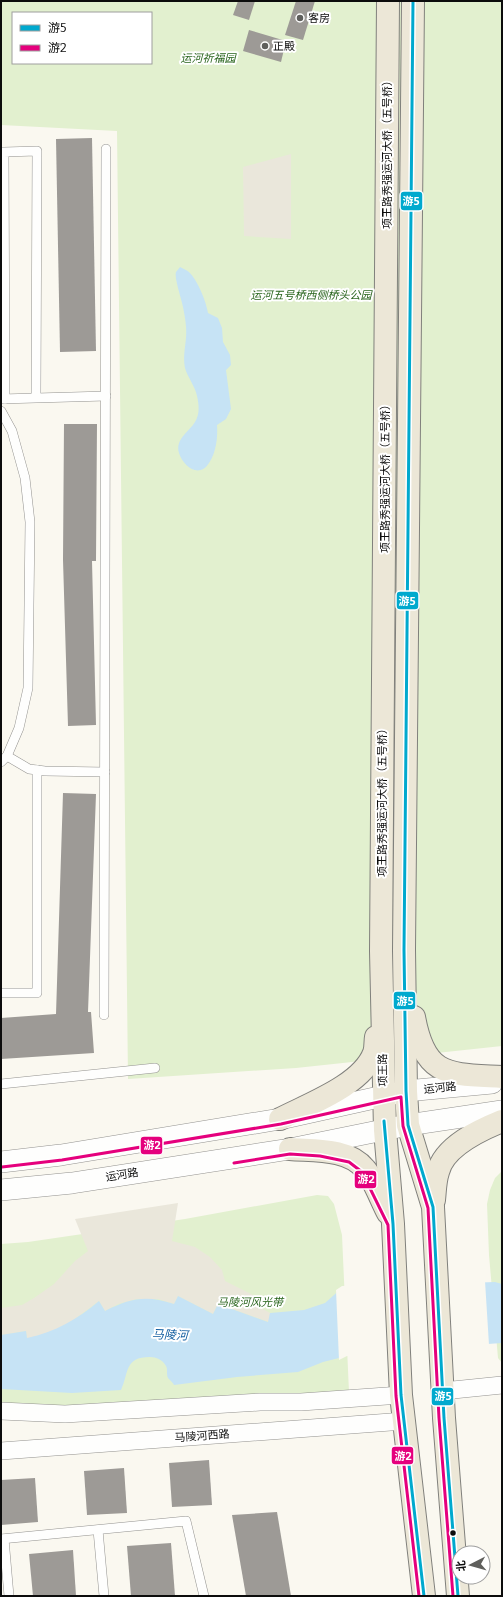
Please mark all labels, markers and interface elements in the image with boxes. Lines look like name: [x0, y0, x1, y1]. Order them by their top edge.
legend: [12, 12, 152, 64]
place label: 客房: [308, 12, 330, 25]
marker: 客房: [295, 13, 305, 23]
text: 游5: [48, 21, 66, 35]
place label: 正殿: [273, 40, 295, 53]
text: 游2: [48, 41, 67, 55]
marker: 正殿: [260, 41, 270, 51]
park label: 运河祈福园: [181, 52, 237, 65]
street label: 项王路秀强运河大桥（五号桥）: [381, 75, 394, 229]
line badge: 游5: [400, 191, 423, 211]
text: 游5: [402, 195, 420, 208]
park label: 运河五号桥西侧桥头公园: [251, 289, 373, 302]
street label: 项王路秀强运河大桥（五号桥）: [379, 399, 392, 553]
line badge: 游5: [396, 591, 419, 610]
text: 游5: [398, 595, 416, 608]
street label: 项王路秀强运河大桥（五号桥）: [376, 723, 389, 877]
line badge: 游5: [393, 991, 416, 1010]
text: 游5: [396, 995, 414, 1008]
street label: 项王路: [376, 1053, 390, 1087]
street label: 运河路: [423, 1080, 457, 1096]
line badge: 游2: [140, 1136, 163, 1155]
text: 游2: [143, 1139, 161, 1152]
street label: 运河路: [105, 1166, 139, 1184]
line badge: 游2: [354, 1170, 377, 1189]
text: 游2: [357, 1173, 375, 1186]
park label: 马陵河风光带: [217, 1296, 285, 1309]
water label: 马陵河: [152, 1327, 190, 1343]
line badge: 游5: [431, 1387, 454, 1406]
text: 游5: [434, 1390, 452, 1403]
street label: 马陵河西路: [174, 1428, 230, 1444]
line badge: 游2: [391, 1446, 414, 1465]
text: 游2: [394, 1450, 412, 1463]
unlabelled marker: [448, 1528, 458, 1538]
north arrow: [451, 1545, 491, 1585]
text: 北: [455, 1560, 469, 1572]

